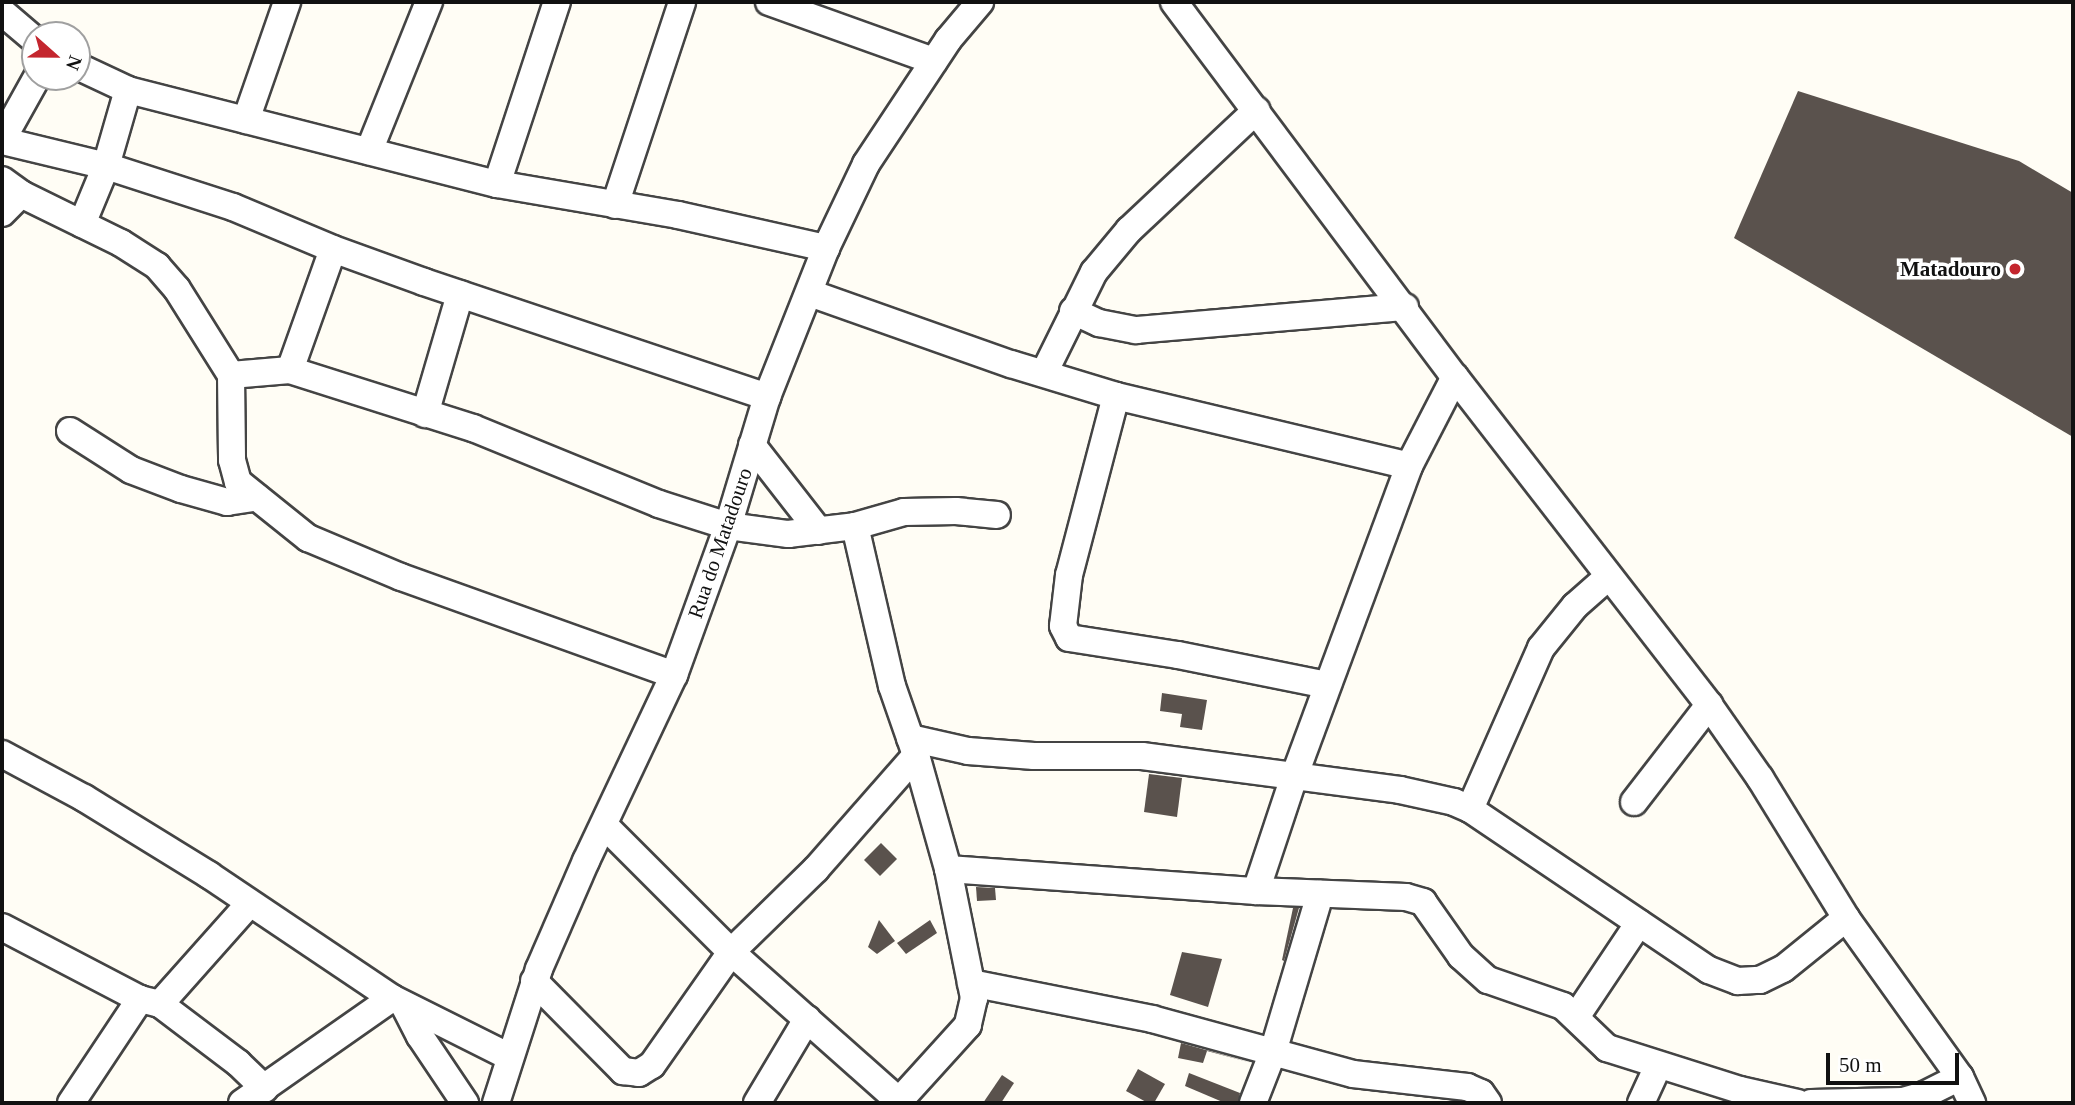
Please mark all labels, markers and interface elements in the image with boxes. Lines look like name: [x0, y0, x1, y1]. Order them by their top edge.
north arrow: [21, 21, 91, 91]
text: N: [62, 53, 86, 73]
place label: Matadouro: [1900, 256, 2001, 282]
marker: Matadouro: [2007, 261, 2023, 277]
street label: Rua do Matadouro: [682, 464, 758, 622]
scale bar: [1830, 1038, 1963, 1082]
text: 50 m: [1839, 1053, 1882, 1077]

